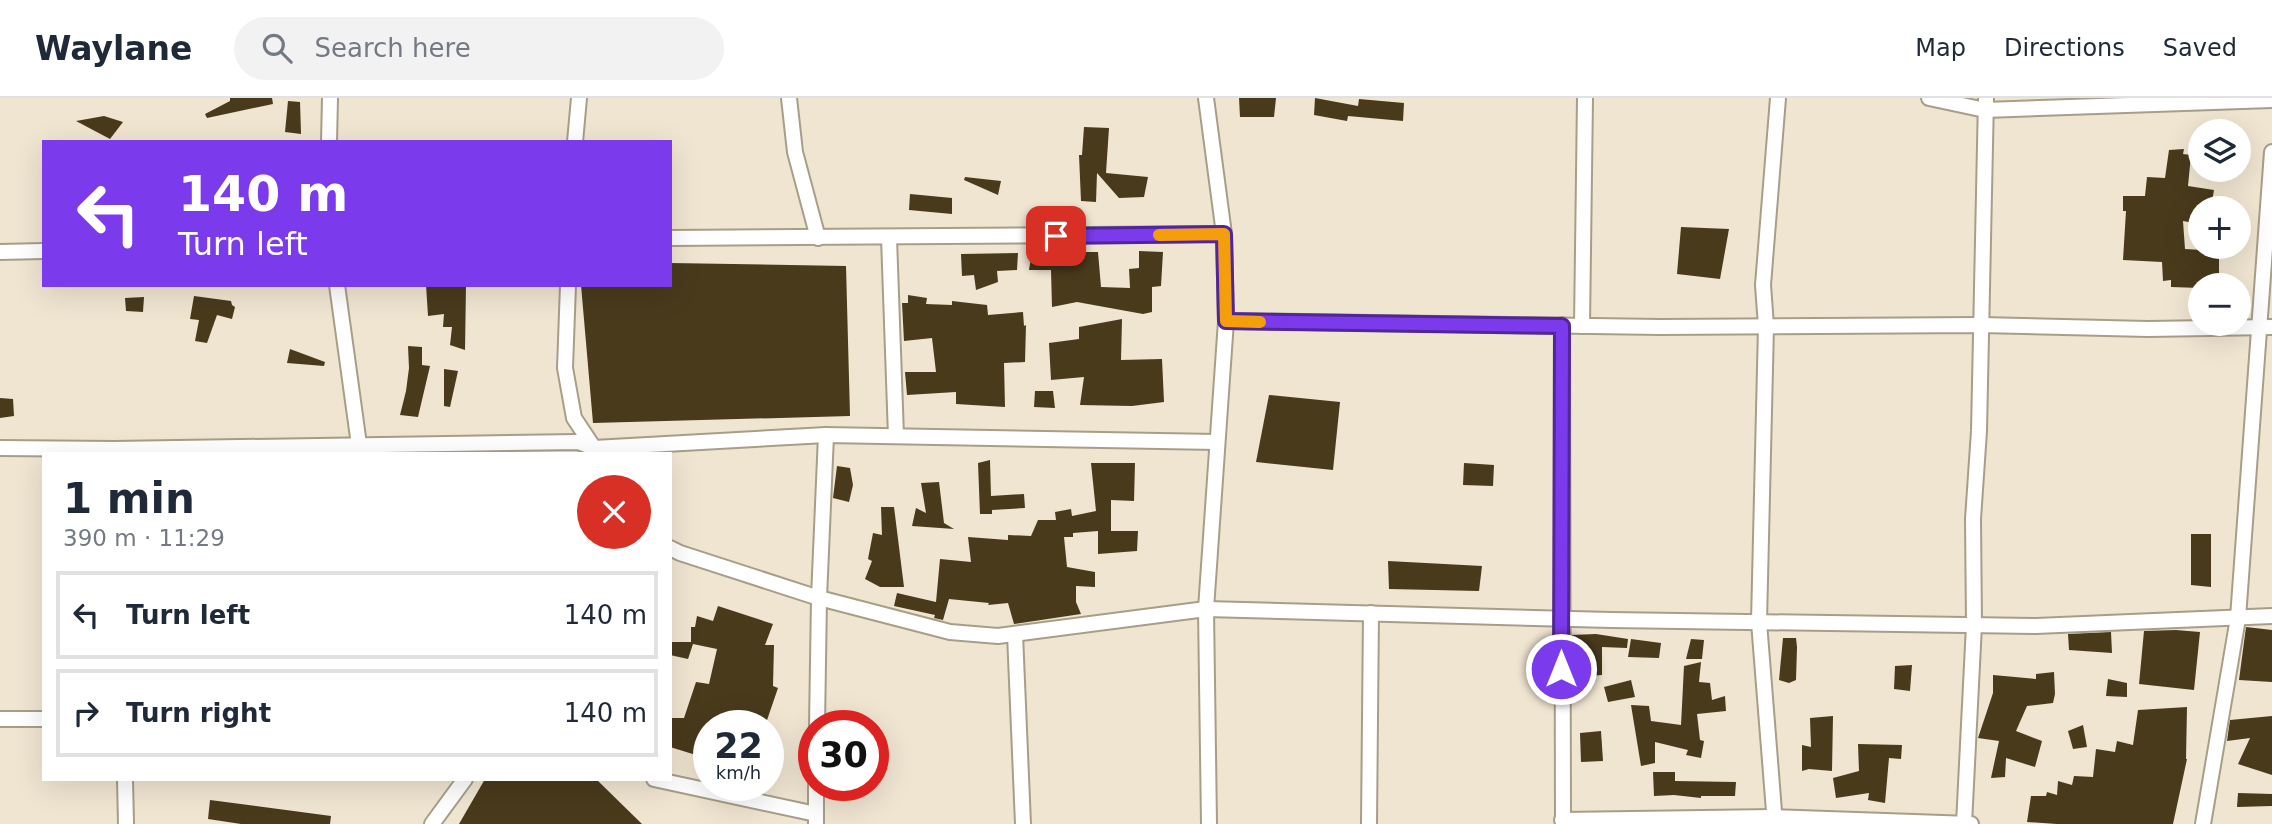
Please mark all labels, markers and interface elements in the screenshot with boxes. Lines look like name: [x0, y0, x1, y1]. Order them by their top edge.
search box: [234, 17, 724, 80]
text: Waylane: [35, 29, 192, 68]
icon: search: [258, 29, 296, 67]
text: Search here: [314, 33, 471, 63]
text: Map: [1915, 34, 1966, 62]
text: Directions: [2004, 34, 2125, 62]
text: Saved: [2163, 34, 2237, 62]
map controls: [2188, 119, 2251, 336]
button: layers: [2188, 119, 2251, 182]
text: 140 m: [178, 166, 348, 223]
icon: left: [63, 168, 154, 259]
button: +: [2188, 196, 2251, 259]
pin: [1026, 206, 1086, 266]
icon: arrive: [1037, 217, 1075, 255]
text: Turn left: [178, 225, 308, 263]
button: −: [2188, 273, 2251, 336]
text: 1 min: [63, 474, 195, 523]
button: close: [577, 475, 651, 549]
text: 390 m · 11:29: [63, 525, 225, 551]
icon: left: [67, 596, 105, 634]
text: Turn left: [126, 600, 250, 630]
text: 140 m: [564, 600, 647, 630]
position arrow: [1524, 632, 1598, 706]
icon: right: [67, 694, 105, 732]
text: Turn right: [126, 698, 271, 728]
text: 140 m: [564, 698, 647, 728]
speed limit sign: 30: [798, 710, 889, 801]
text: 22: [714, 726, 763, 766]
text: km/h: [716, 762, 761, 783]

